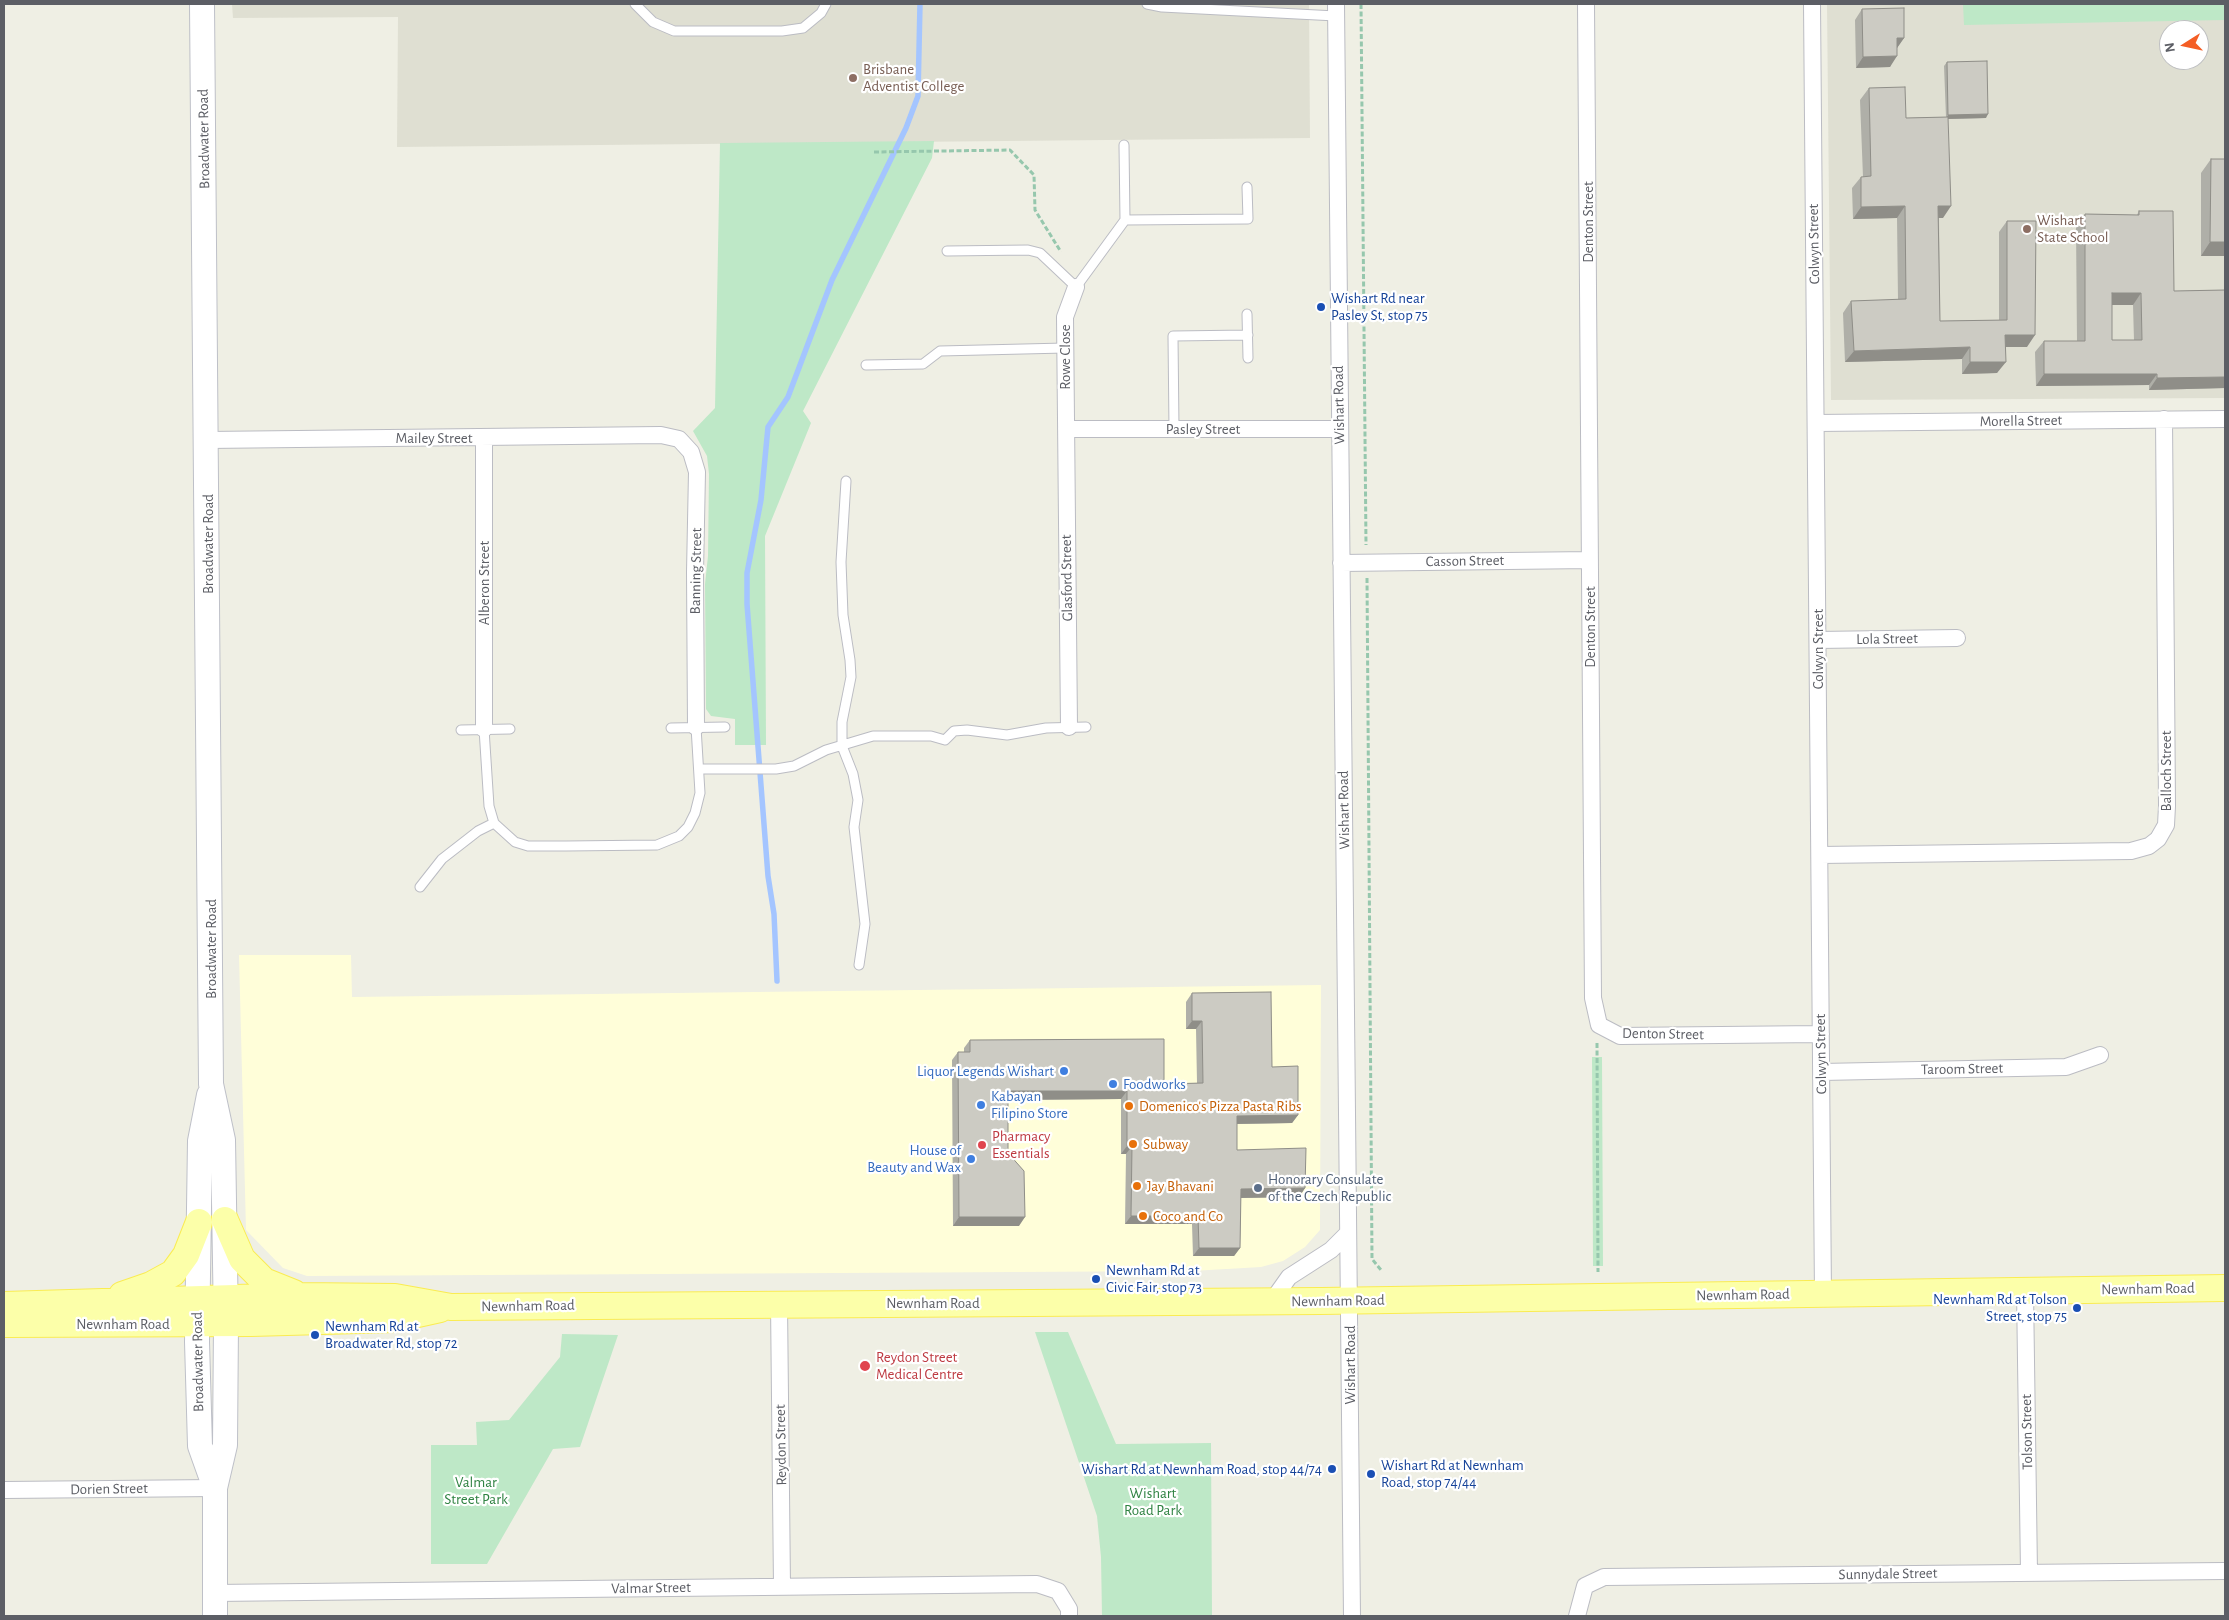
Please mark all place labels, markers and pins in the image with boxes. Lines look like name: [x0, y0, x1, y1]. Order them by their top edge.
place label: Brisbane Adventist College: [863, 60, 964, 95]
marker: Brisbane Adventist College: [847, 72, 859, 84]
place label: Wishart State School: [2037, 211, 2109, 246]
marker: Wishart State School: [2021, 223, 2033, 235]
place label: Wishart Rd near Pasley St, stop 75: [1331, 289, 1428, 324]
marker: Wishart Rd near Pasley St, stop 75: [1315, 301, 1327, 313]
place label: Liquor Legends Wishart: [917, 1062, 1054, 1080]
marker: Liquor Legends Wishart: [1058, 1065, 1070, 1077]
place label: Foodworks: [1123, 1075, 1186, 1093]
marker: Foodworks: [1107, 1078, 1119, 1090]
place label: Kabayan Filipino Store: [991, 1087, 1068, 1122]
place label: Domenico's Pizza Pasta Ribs: [1139, 1097, 1302, 1115]
marker: Kabayan Filipino Store: [975, 1099, 987, 1111]
marker: Domenico's Pizza Pasta Ribs: [1123, 1100, 1135, 1112]
place label: Pharmacy Essentials: [992, 1127, 1050, 1162]
place label: Subway: [1143, 1135, 1188, 1153]
marker: Subway: [1127, 1138, 1139, 1150]
marker: Pharmacy Essentials: [976, 1139, 988, 1151]
place label: House of Beauty and Wax: [867, 1141, 961, 1176]
marker: House of Beauty and Wax: [965, 1153, 977, 1165]
place label: Honorary Consulate of the Czech Republic: [1268, 1170, 1391, 1205]
place label: Jay Bhavani: [1147, 1177, 1214, 1195]
marker: Jay Bhavani: [1131, 1180, 1143, 1192]
marker: Honorary Consulate of the Czech Republic: [1252, 1182, 1264, 1194]
place label: Coco and Co: [1153, 1207, 1223, 1225]
marker: Coco and Co: [1137, 1210, 1149, 1222]
place label: Newnham Rd at Civic Fair, stop 73: [1106, 1261, 1202, 1296]
marker: Newnham Rd at Civic Fair, stop 73: [1090, 1273, 1102, 1285]
place label: Newnham Rd at Tolson Street, stop 75: [1933, 1290, 2067, 1325]
marker: Newnham Rd at Tolson Street, stop 75: [2071, 1302, 2083, 1314]
place label: Newnham Rd at Broadwater Rd, stop 72: [325, 1317, 458, 1352]
marker: Newnham Rd at Broadwater Rd, stop 72: [309, 1329, 321, 1341]
place label: Reydon Street Medical Centre: [876, 1348, 963, 1383]
marker: Reydon Street Medical Centre: [858, 1359, 872, 1373]
place label: Wishart Rd at Newnham Road, stop 74/44: [1381, 1456, 1524, 1491]
place label: Wishart Rd at Newnham Road, stop 44/74: [1081, 1460, 1322, 1478]
marker: Wishart Rd at Newnham Road, stop 44/74: [1326, 1463, 1338, 1475]
marker: Wishart Rd at Newnham Road, stop 74/44: [1365, 1468, 1377, 1480]

